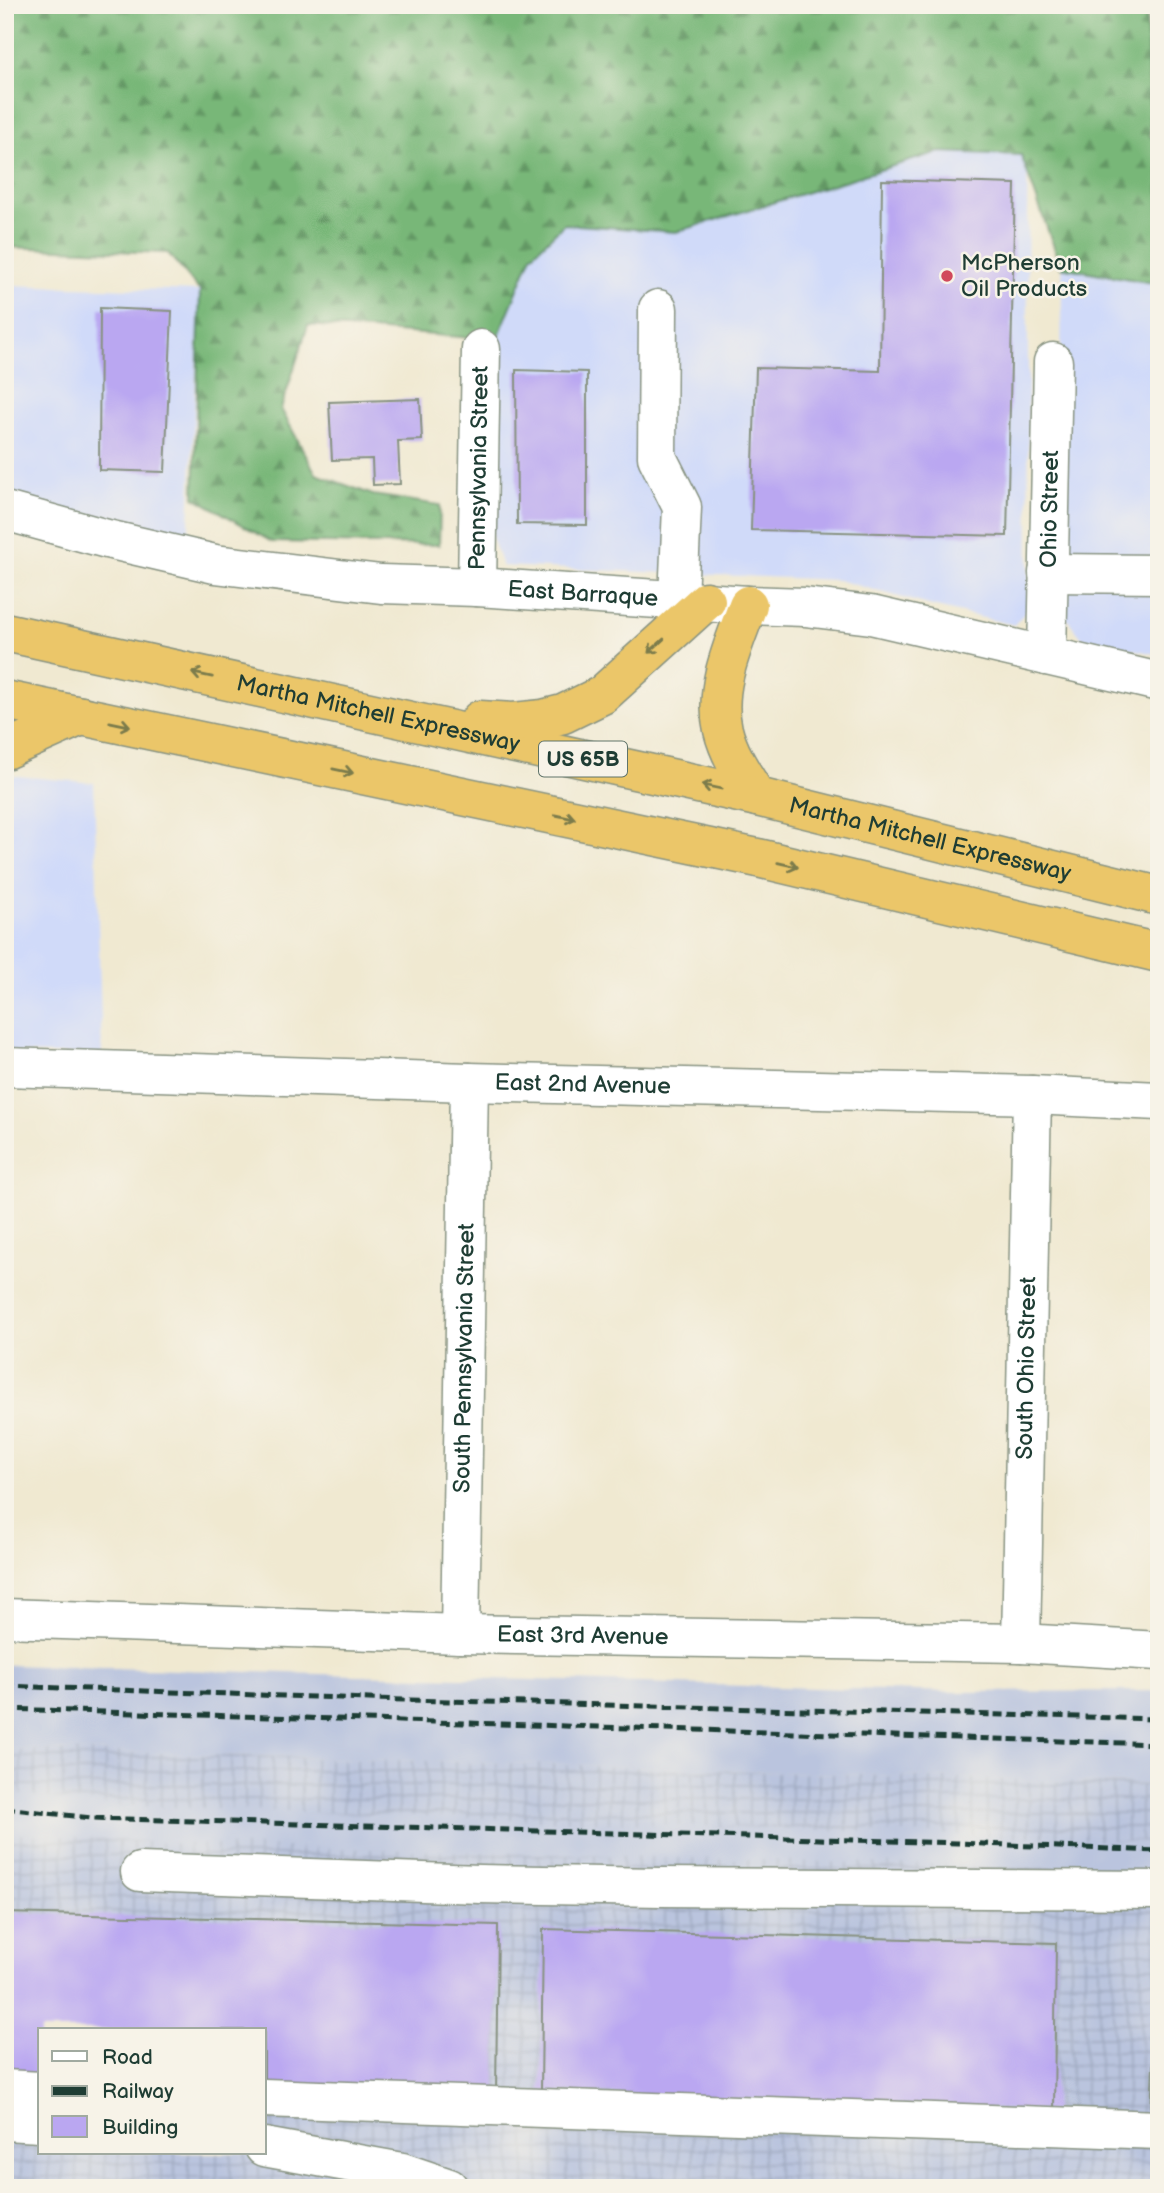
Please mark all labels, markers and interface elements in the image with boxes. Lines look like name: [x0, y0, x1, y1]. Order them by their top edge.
place label: McPherson Oil Products: [961, 249, 1087, 303]
marker: McPherson Oil Products: [939, 268, 955, 284]
street label: Pennsylvania Street: [463, 366, 495, 570]
street label: Ohio Street: [1035, 450, 1065, 568]
street label: East Barraque: [507, 575, 659, 613]
one-way arrow: [647, 638, 665, 654]
one-way arrow: [191, 668, 214, 681]
street label: Martha Mitchell Expressway: [234, 669, 523, 759]
one-way arrow: [108, 718, 131, 732]
road number: US 65B: [539, 742, 627, 776]
one-way arrow: [331, 764, 354, 778]
one-way arrow: [701, 780, 724, 794]
street label: Martha Mitchell Expressway: [786, 791, 1074, 888]
one-way arrow: [553, 811, 576, 825]
one-way arrow: [776, 859, 799, 872]
street label: East 2nd Avenue: [494, 1069, 671, 1101]
street label: South Pennsylvania Street: [448, 1223, 481, 1493]
street label: South Ohio Street: [1011, 1276, 1042, 1460]
street label: East 3rd Avenue: [497, 1621, 669, 1651]
legend: [38, 2028, 266, 2154]
text: Road: [102, 2045, 153, 2070]
text: Railway: [102, 2079, 174, 2104]
text: Building: [102, 2115, 178, 2140]

